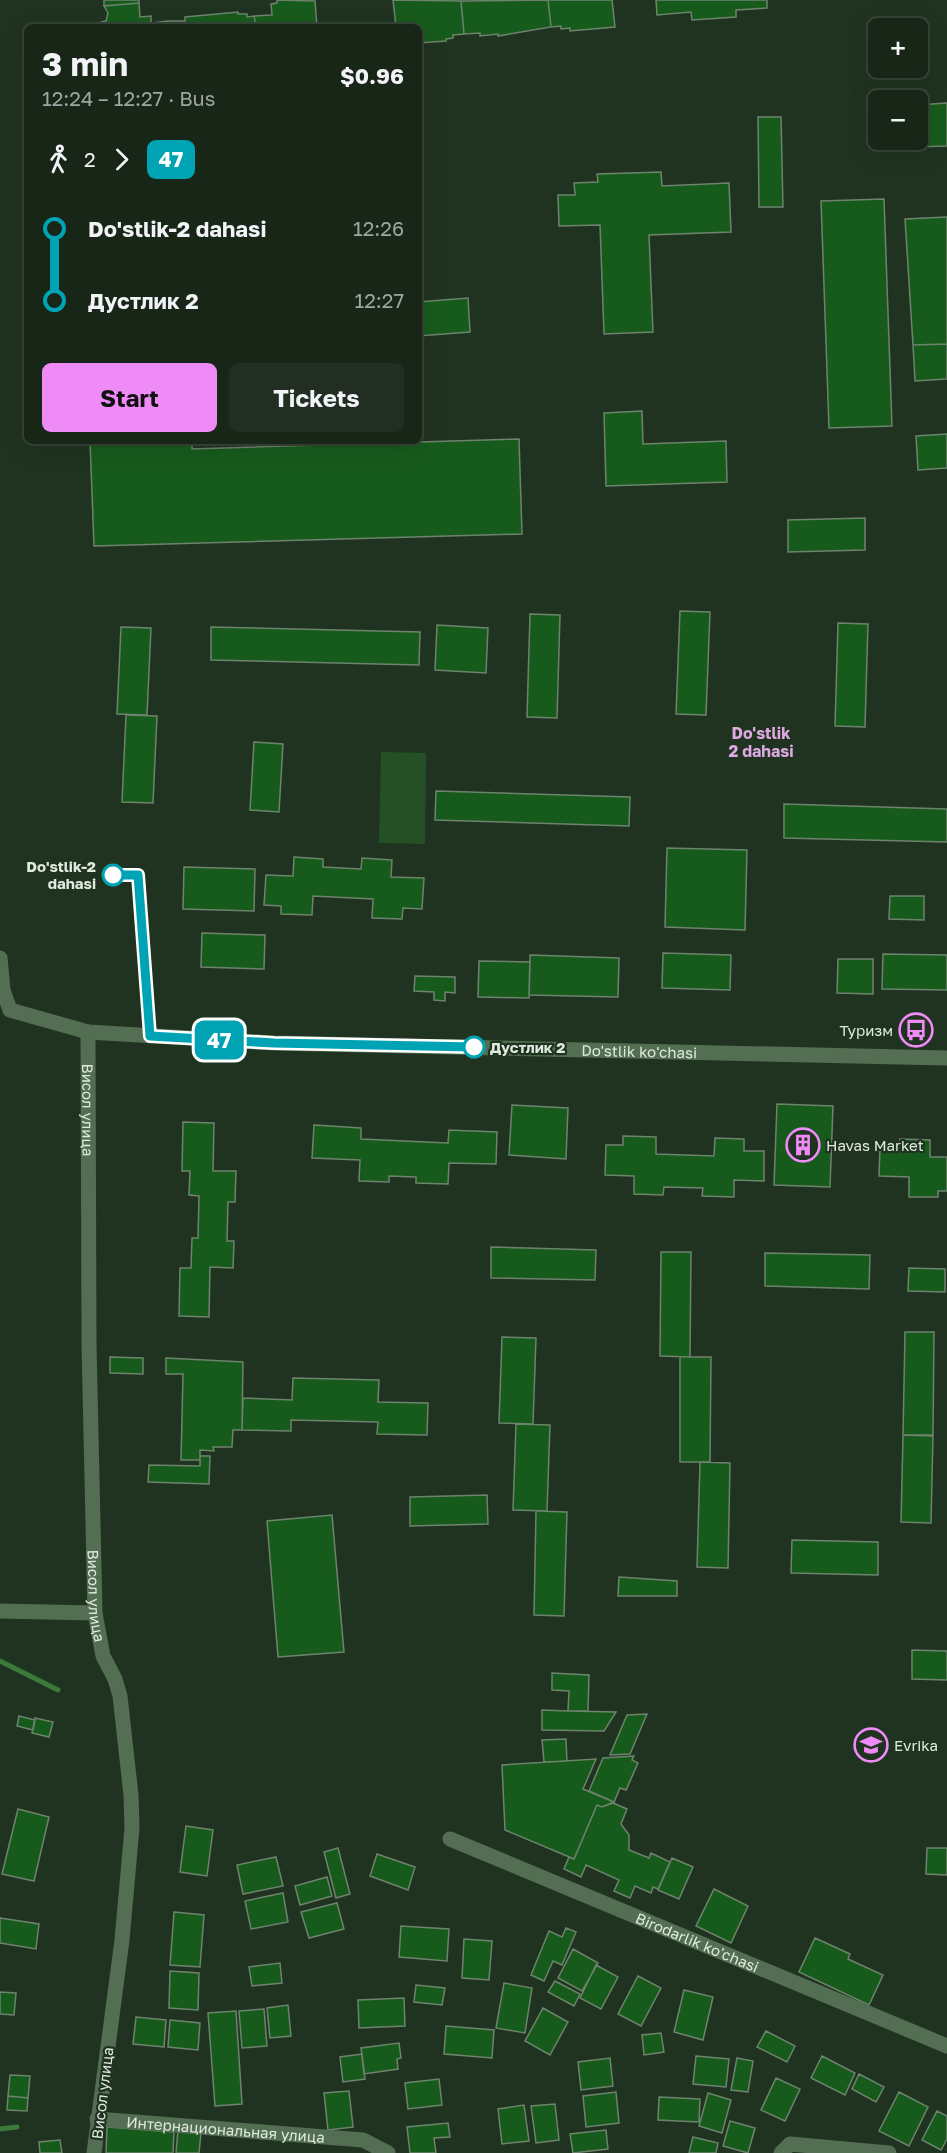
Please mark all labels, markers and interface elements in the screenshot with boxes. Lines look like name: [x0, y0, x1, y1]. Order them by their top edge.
map controls: [868, 18, 928, 150]
button: +: [868, 18, 928, 78]
text: 3 min: [42, 44, 128, 83]
text: $0.96: [340, 62, 404, 89]
text: 12:24 – 12:27 · Bus: [42, 86, 215, 110]
button: −: [868, 90, 928, 150]
icon: walk: [42, 143, 75, 176]
icon: forward: [105, 143, 138, 176]
text: 47: [159, 146, 183, 172]
text: 2: [84, 147, 96, 171]
text: Do'stlik-2 dahasi: [88, 215, 266, 242]
text: 12:26: [353, 216, 404, 240]
text: Дустлик 2: [88, 287, 199, 314]
text: 12:27: [355, 288, 404, 312]
button: Start: [42, 363, 217, 432]
button: Tickets: [229, 363, 404, 432]
district label: Do'stlik 2 dahasi: [728, 723, 794, 761]
place label: Do'stlik-2 dahasi: [26, 857, 96, 892]
marker: Do'stlik-2 dahasi: [102, 864, 124, 886]
bus stop icon: Туризм: [898, 1012, 934, 1048]
line badge: 47: [192, 1020, 246, 1060]
place label: Туризм: [839, 1021, 893, 1039]
text: 47: [207, 1027, 231, 1053]
marker: Дустлик 2: [463, 1036, 485, 1058]
place label: Дустлик 2: [490, 1038, 565, 1056]
street label: Do'stlik ko'chasi: [581, 1041, 697, 1061]
street label: Висол улица: [79, 1064, 97, 1156]
building icon: Havas Market: [785, 1127, 821, 1163]
place label: Havas Market: [826, 1136, 924, 1154]
street label: Висол улица: [85, 1549, 109, 1643]
school or university icon: Evrika: [853, 1727, 889, 1763]
place label: Evrika: [894, 1736, 938, 1754]
street label: Birodarlik ko'chasi: [633, 1908, 762, 1976]
street label: Висол улица: [87, 2046, 117, 2140]
street label: Интернациональная улица: [126, 2112, 326, 2146]

